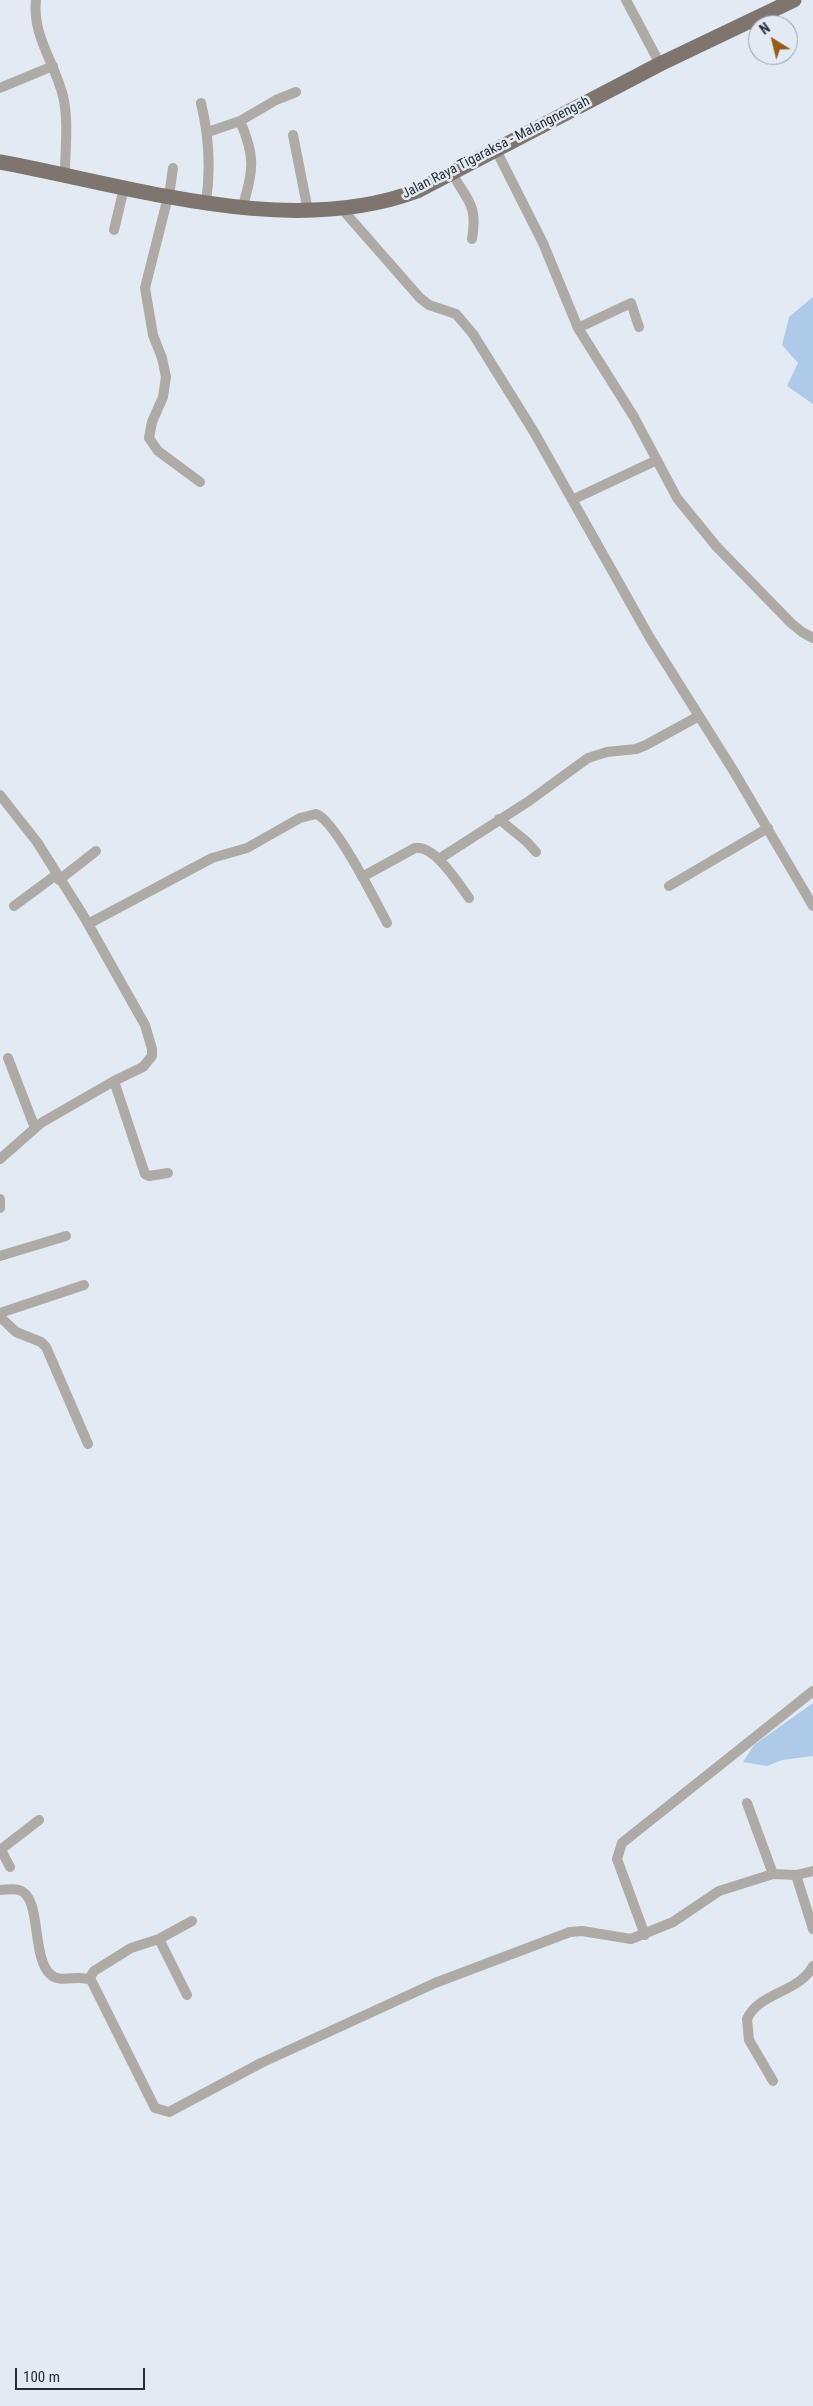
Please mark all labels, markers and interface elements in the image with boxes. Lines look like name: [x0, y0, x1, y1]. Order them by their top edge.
north arrow: [748, 15, 798, 65]
text: N: [757, 20, 773, 38]
street label: Jalan Raya Tigaraksa - Malangnengah: [399, 93, 593, 203]
scale bar: [18, 2358, 148, 2390]
text: 100 m: [23, 2368, 60, 2386]

